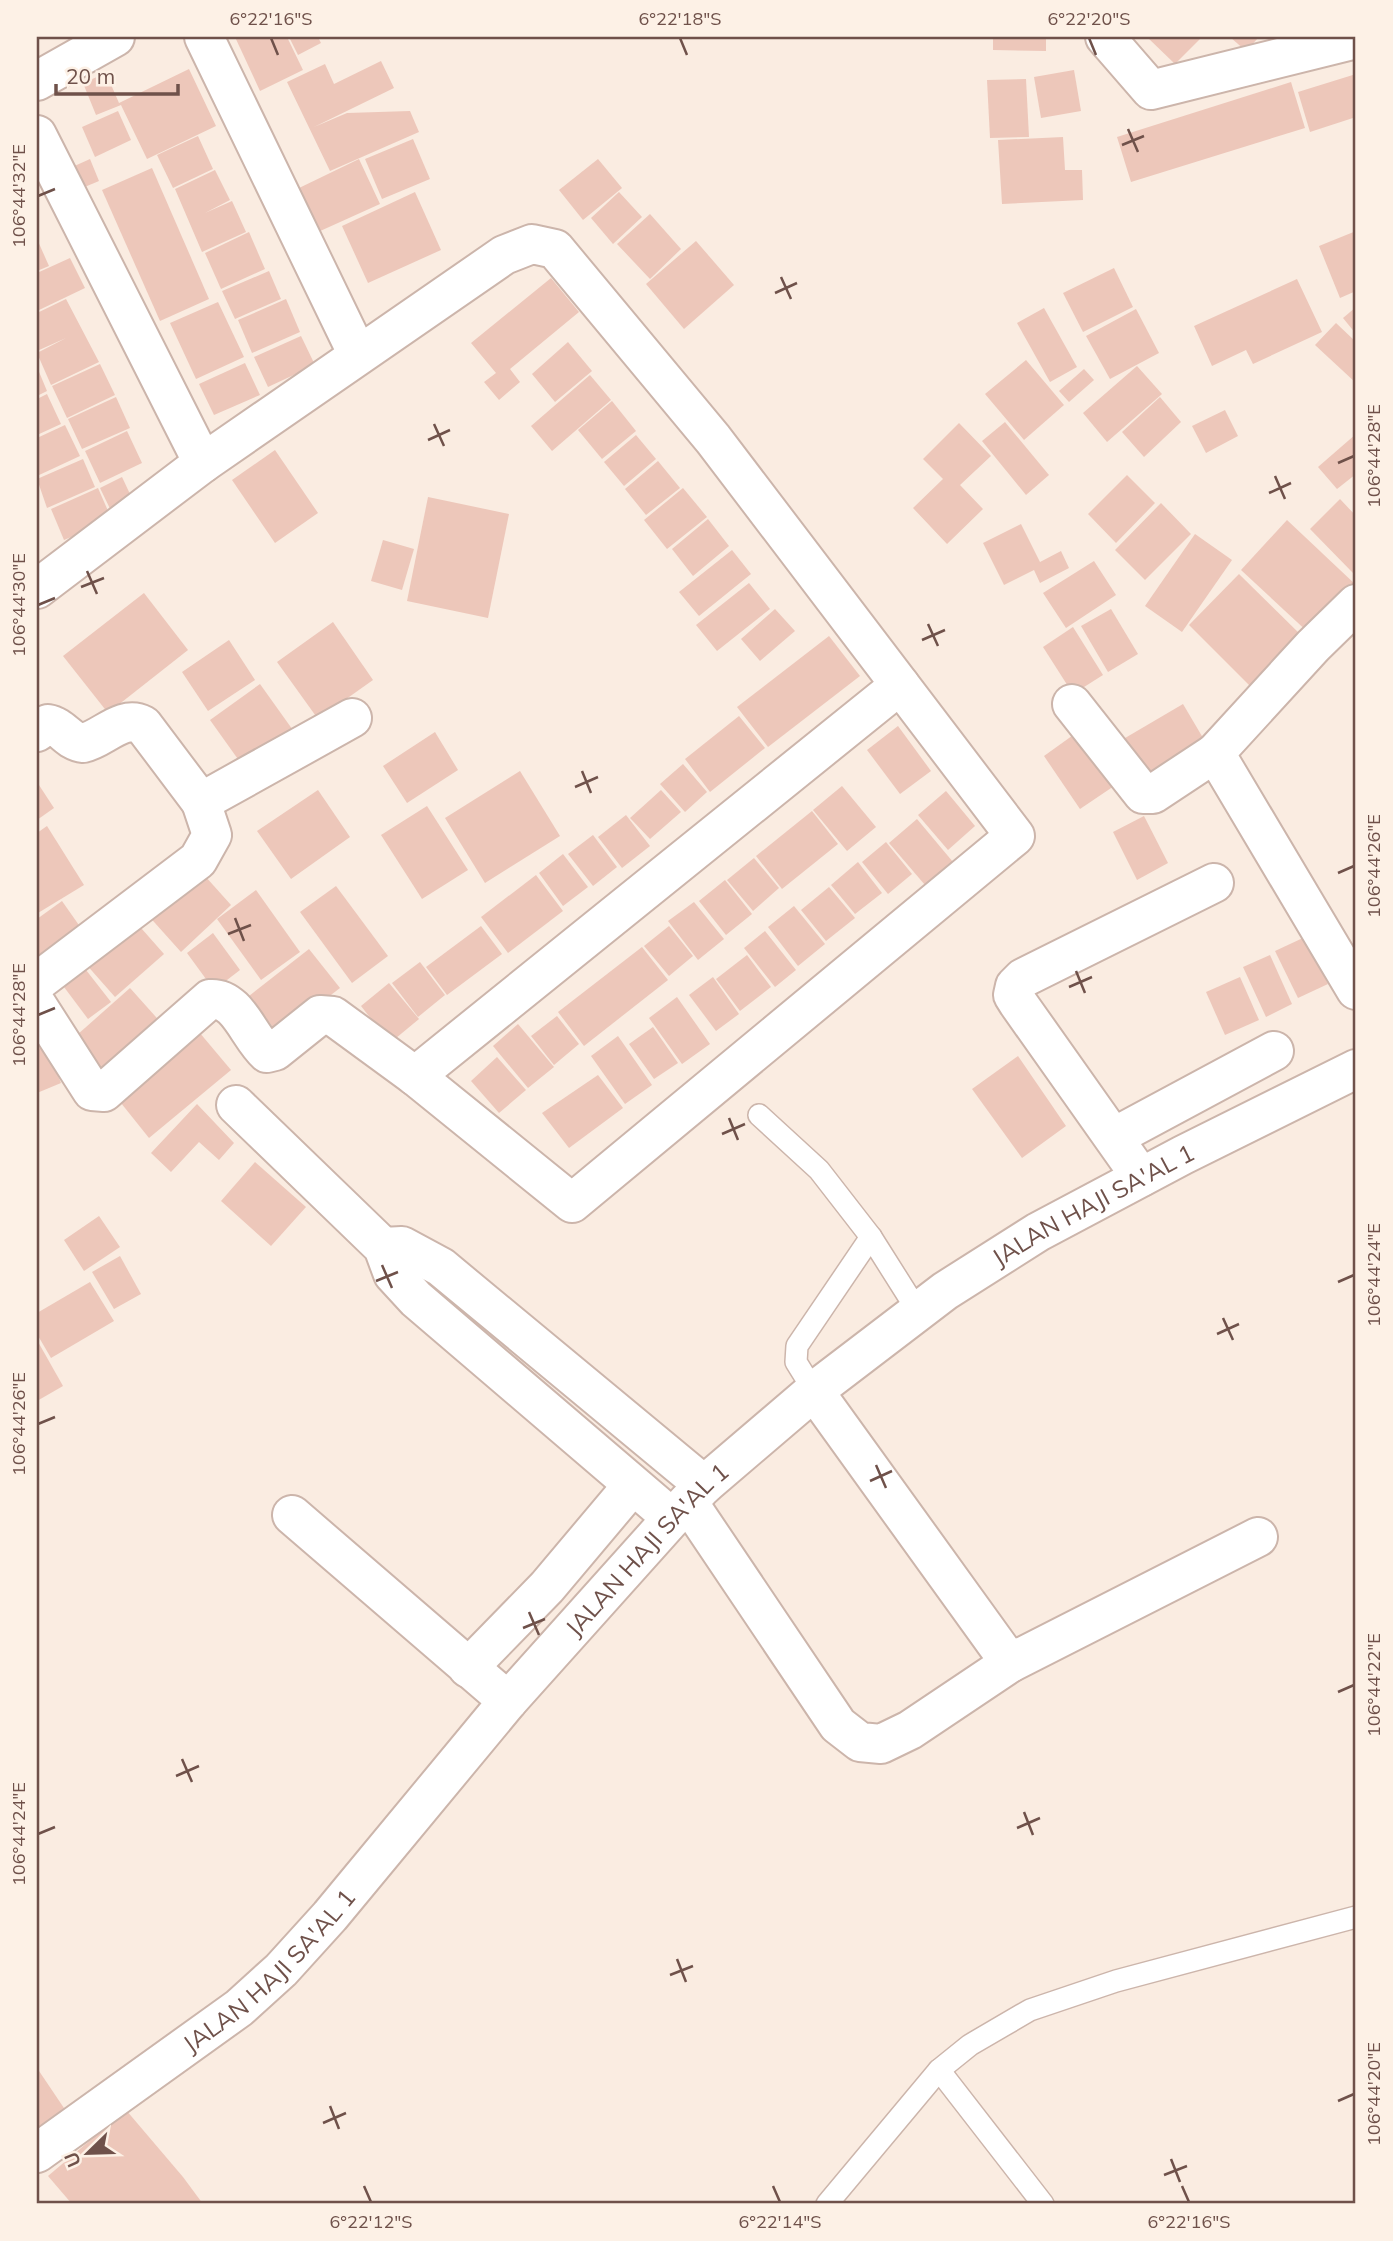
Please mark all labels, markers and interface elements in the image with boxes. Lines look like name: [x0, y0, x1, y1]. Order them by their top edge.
text: 6°22'16"S: [230, 7, 312, 30]
text: 6°22'18"S: [639, 7, 721, 30]
text: 6°22'20"S: [1048, 7, 1130, 30]
scale bar: [56, 52, 178, 96]
text: 20 m: [66, 63, 115, 89]
text: 106°44'32"E: [7, 144, 30, 248]
text: 106°44'28"E: [1362, 404, 1385, 508]
text: 106°44'30"E: [7, 553, 30, 657]
text: 106°44'26"E: [1362, 814, 1385, 918]
text: 106°44'28"E: [7, 963, 30, 1067]
street label: JALAN HAJI SA'AL 1: [986, 1137, 1199, 1272]
text: 106°44'24"E: [1362, 1223, 1385, 1327]
text: 106°44'26"E: [7, 1372, 30, 1476]
street label: JALAN HAJI SA'AL 1: [559, 1456, 734, 1642]
text: 106°44'22"E: [1362, 1633, 1385, 1737]
text: 106°44'24"E: [7, 1782, 30, 1886]
street label: JALAN HAJI SA'AL 1: [177, 1883, 361, 2059]
text: 106°44'20"E: [1362, 2042, 1385, 2146]
north arrow: [52, 2118, 122, 2188]
text: U: [59, 2148, 86, 2171]
text: 6°22'12"S: [330, 2210, 412, 2233]
text: 6°22'14"S: [739, 2210, 821, 2233]
text: 6°22'16"S: [1148, 2210, 1230, 2233]

